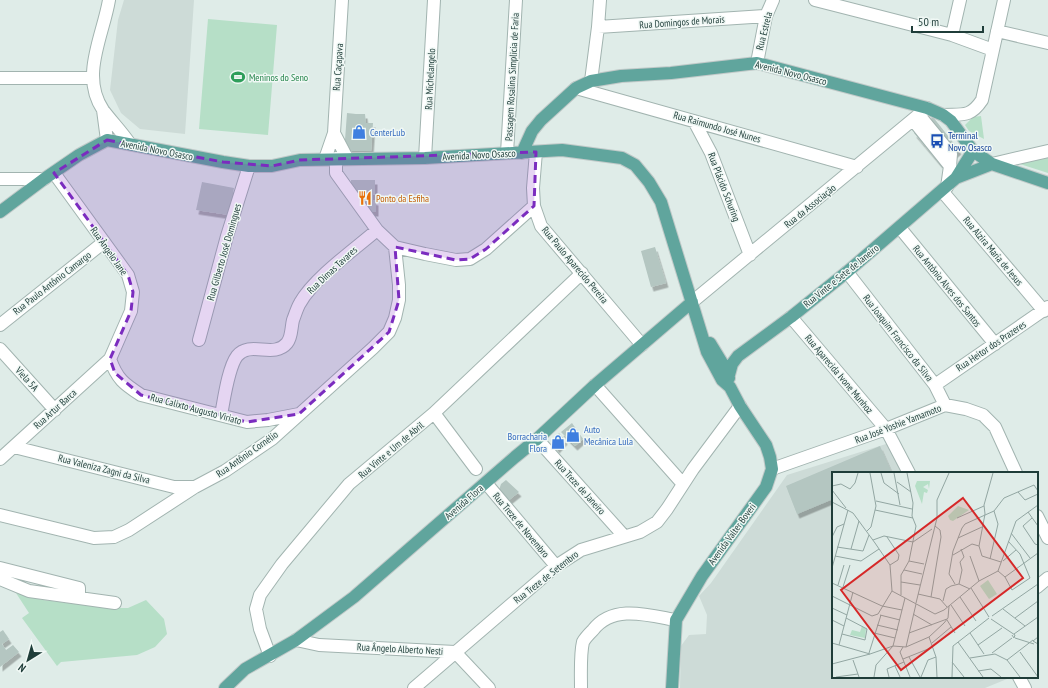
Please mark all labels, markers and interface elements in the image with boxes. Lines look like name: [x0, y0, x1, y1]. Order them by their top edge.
scale bar: [912, 8, 983, 34]
street label: Rua Estrela: [753, 11, 775, 51]
street label: Rua Domingos de Morais: [639, 12, 726, 31]
street label: Passagem Rosalina Simplicia de Faria: [502, 13, 522, 141]
text: 50 m: [918, 14, 939, 29]
street label: Rua Caçapava: [330, 43, 346, 91]
street label: Rua Michelangelo: [422, 48, 438, 110]
street label: Avenida Novo Osasco: [754, 58, 828, 88]
sports icon: Meninos do Seno: [230, 69, 246, 85]
place label: Meninos do Seno: [249, 71, 308, 84]
street label: Rua Raimundo José Nunes: [672, 108, 763, 146]
shop icon: CenterLub: [351, 124, 367, 140]
place label: CenterLub: [370, 126, 405, 139]
place label: Terminal Novo Osasco: [948, 129, 992, 154]
bus stop icon: Terminal Novo Osasco: [929, 133, 945, 149]
street label: Avenida Novo Osasco: [120, 137, 194, 163]
street label: Avenida Novo Osasco: [442, 147, 516, 163]
street label: Rua Plácido Schuring: [705, 151, 743, 223]
street label: Rua da Associação: [781, 181, 839, 231]
restaurant icon: Ponto da Esfiha: [357, 190, 373, 206]
place label: Ponto da Esfiha: [376, 192, 429, 205]
street label: Rua Gilberto José Domingues: [204, 201, 244, 302]
street label: Rua Alzira Maria de Jesus: [960, 214, 1026, 289]
street label: Rua Ângelo Jane: [88, 224, 130, 278]
street label: Rua Paulo Aparecido Pereira: [539, 224, 611, 306]
street label: Rua Vinte e Sete de Janeiro: [801, 242, 881, 310]
street label: Rua Antônio Alves dos Santos: [910, 242, 984, 330]
street label: Rua Dimas Tavares: [304, 243, 360, 297]
street label: Rua Paulo Antônio Camargo: [10, 248, 94, 318]
street label: Rua Joaquim Francisco da Silva: [860, 292, 936, 384]
street label: Rua Heitor dos Prazeres: [953, 317, 1029, 374]
street label: Rua Aparecida Ivone Munhoz: [802, 332, 876, 417]
street label: Viela 5A: [12, 363, 42, 394]
street label: Rua Artur Barca: [31, 386, 79, 432]
street label: Rua Calixto Augusto Viriato: [149, 391, 243, 427]
street label: Rua José Yoshie Yamamoto: [853, 401, 943, 447]
street label: Rua Vinte e Um de Abril: [355, 418, 427, 481]
place label: Auto Mecânica Lula: [584, 423, 633, 448]
shop icon: Auto Mecânica Lula: [565, 427, 581, 443]
street label: Rua Antônio Cornélio: [213, 428, 281, 480]
place label: Borracharia Flora: [508, 430, 547, 455]
shop icon: Borracharia Flora: [550, 434, 566, 450]
street label: Rua Valeniza Zagni da Silva: [57, 451, 151, 487]
street label: Rua Treze de Janeiro: [552, 457, 608, 517]
inset map: [832, 472, 1038, 678]
street label: Avenida Flora: [442, 482, 486, 522]
street label: Rua Treze de Novembro: [490, 490, 552, 560]
street label: Avenida Valter Boveri: [705, 501, 759, 567]
street label: Rua Treze de Setembro: [511, 548, 581, 606]
north arrow: [8, 640, 48, 680]
street label: Rua Ângelo Alberto Nesti: [356, 640, 444, 658]
text: N: [15, 661, 29, 675]

